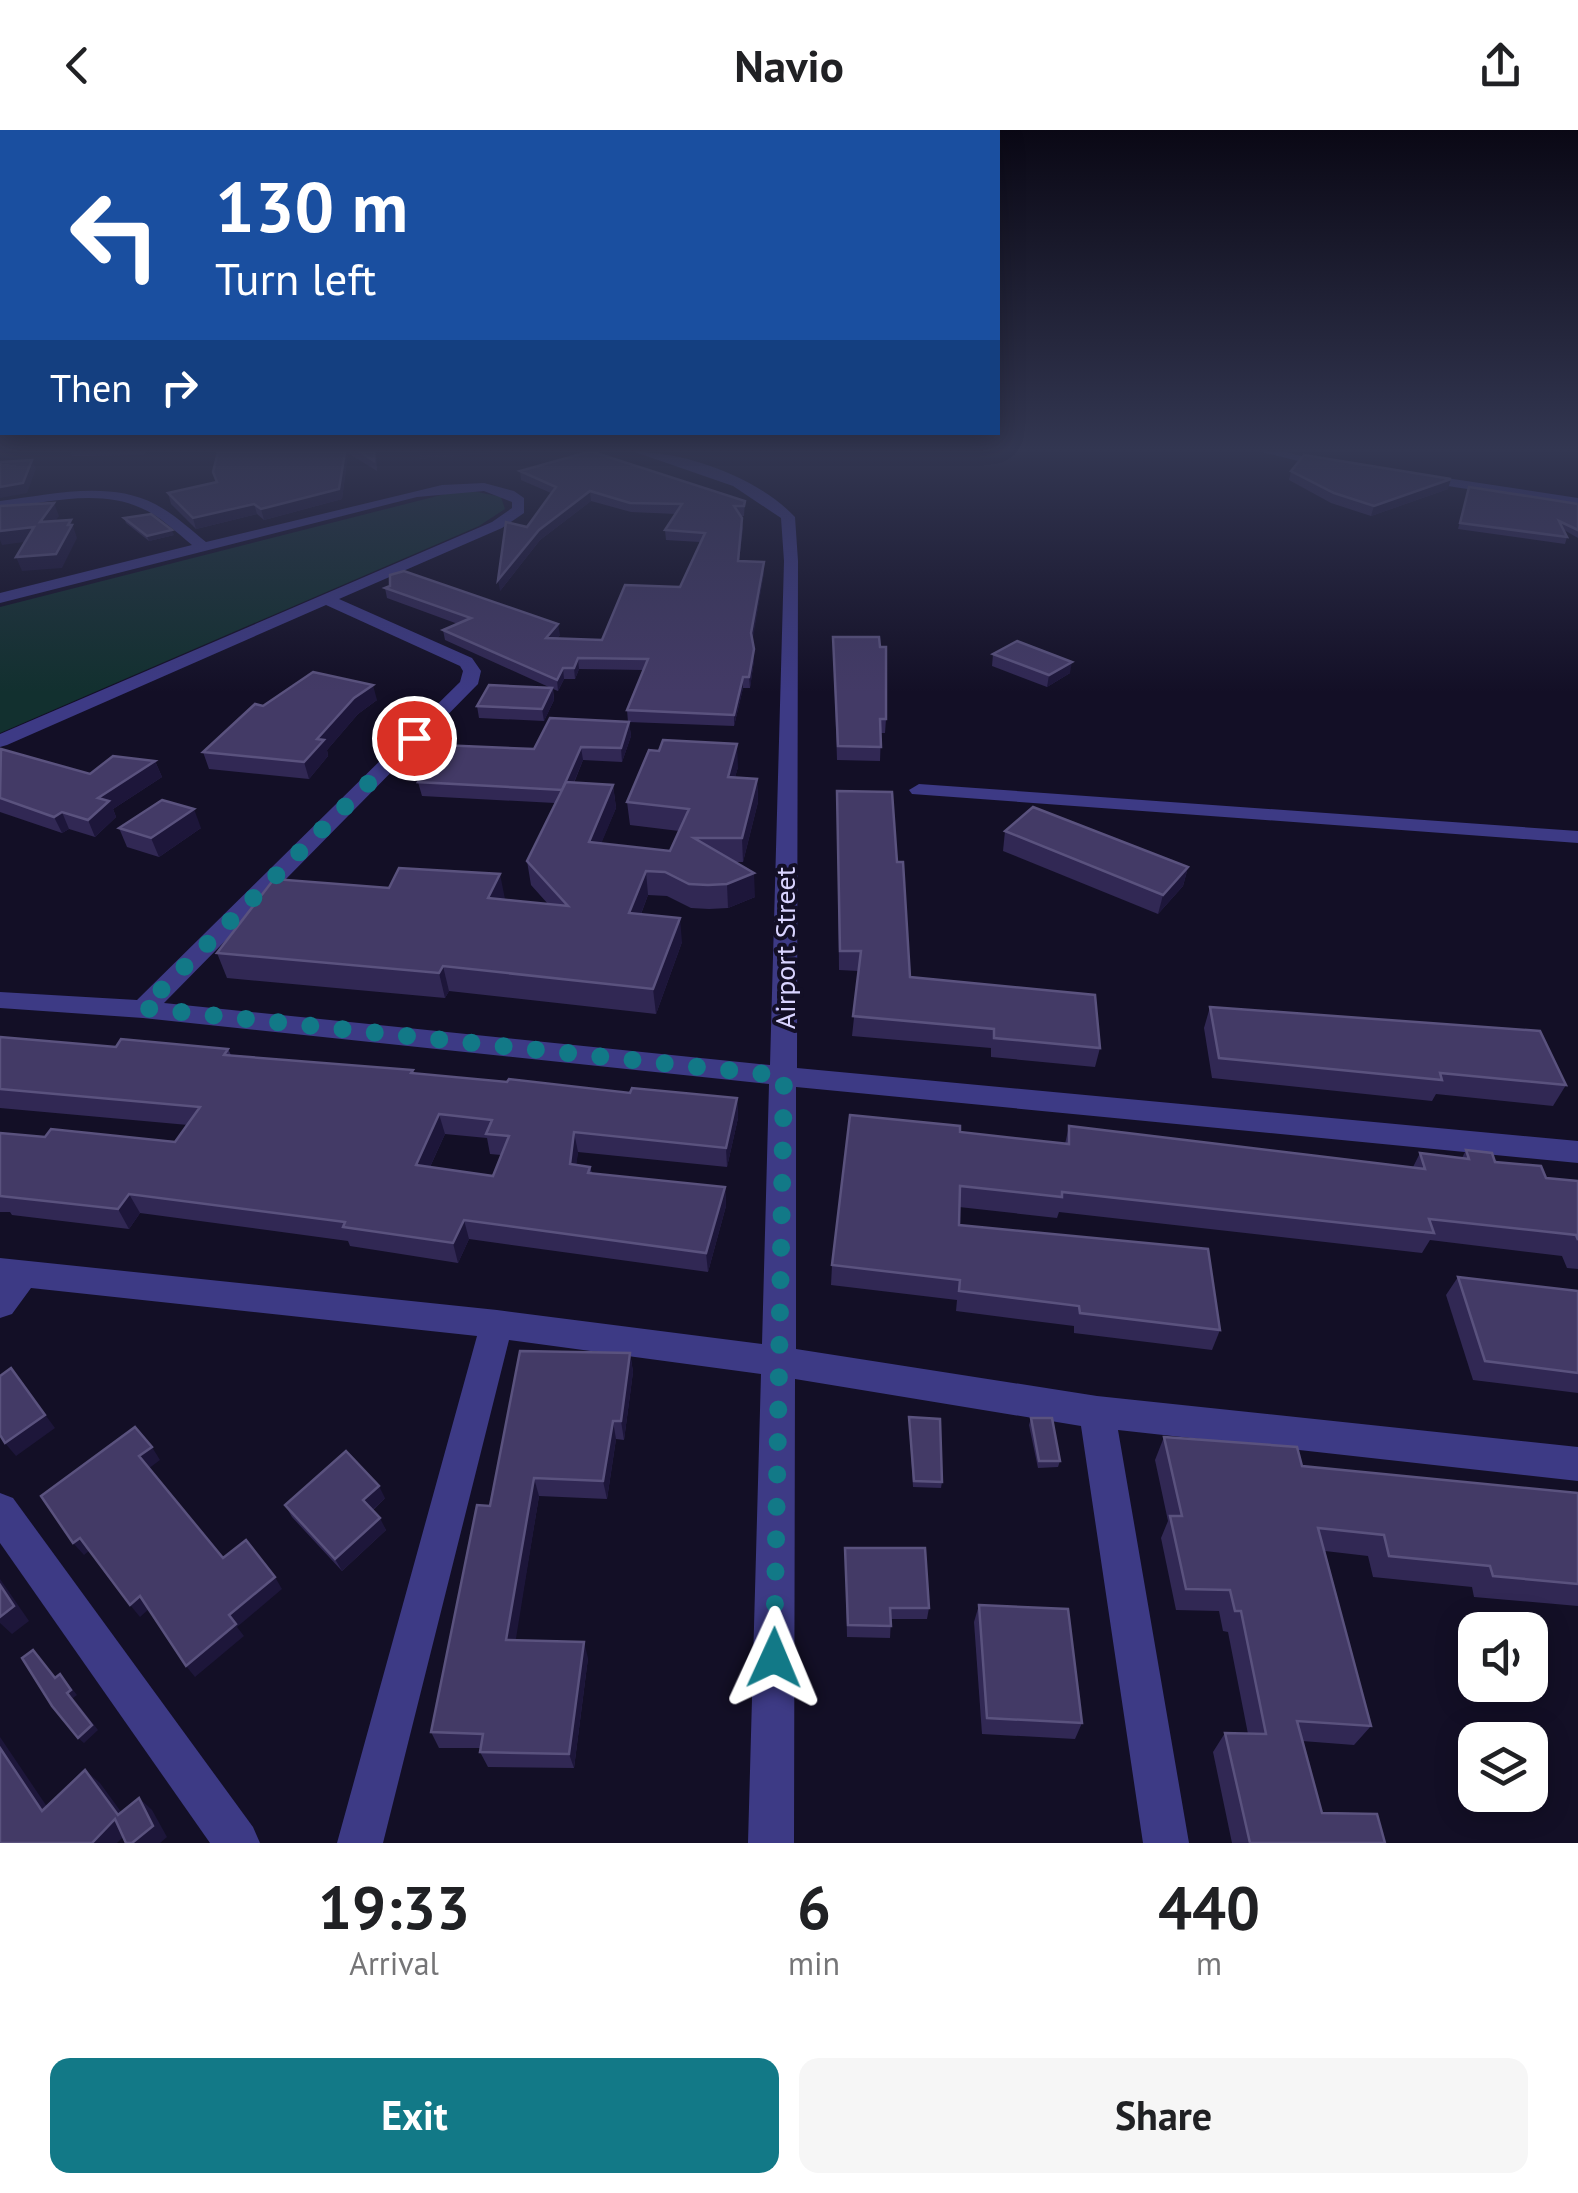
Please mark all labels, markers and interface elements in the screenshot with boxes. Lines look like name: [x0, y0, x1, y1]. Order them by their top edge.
text: Navio: [734, 36, 844, 94]
icon: back: [50, 38, 105, 93]
icon: share: [1473, 38, 1528, 93]
text: 130 m: [215, 161, 408, 251]
icon: left: [50, 170, 180, 300]
text: Turn left: [215, 249, 376, 307]
icon: right: [152, 360, 207, 415]
text: Then: [50, 363, 132, 412]
pin: [372, 696, 457, 781]
icon: arrive: [387, 711, 442, 766]
street label: Airport Street: [766, 866, 803, 1029]
position arrow: [722, 1606, 826, 1710]
map controls: [1458, 1612, 1548, 1812]
button: sound: [1458, 1612, 1548, 1702]
button: layers: [1458, 1722, 1548, 1812]
text: 19:33: [318, 1868, 470, 1946]
text: 6: [797, 1868, 831, 1946]
text: 440: [1158, 1868, 1260, 1946]
text: Arrival: [349, 1942, 439, 1984]
text: min: [788, 1942, 840, 1984]
text: m: [1196, 1942, 1222, 1984]
button: Exit: [50, 2058, 779, 2173]
button: Share: [799, 2058, 1528, 2173]

